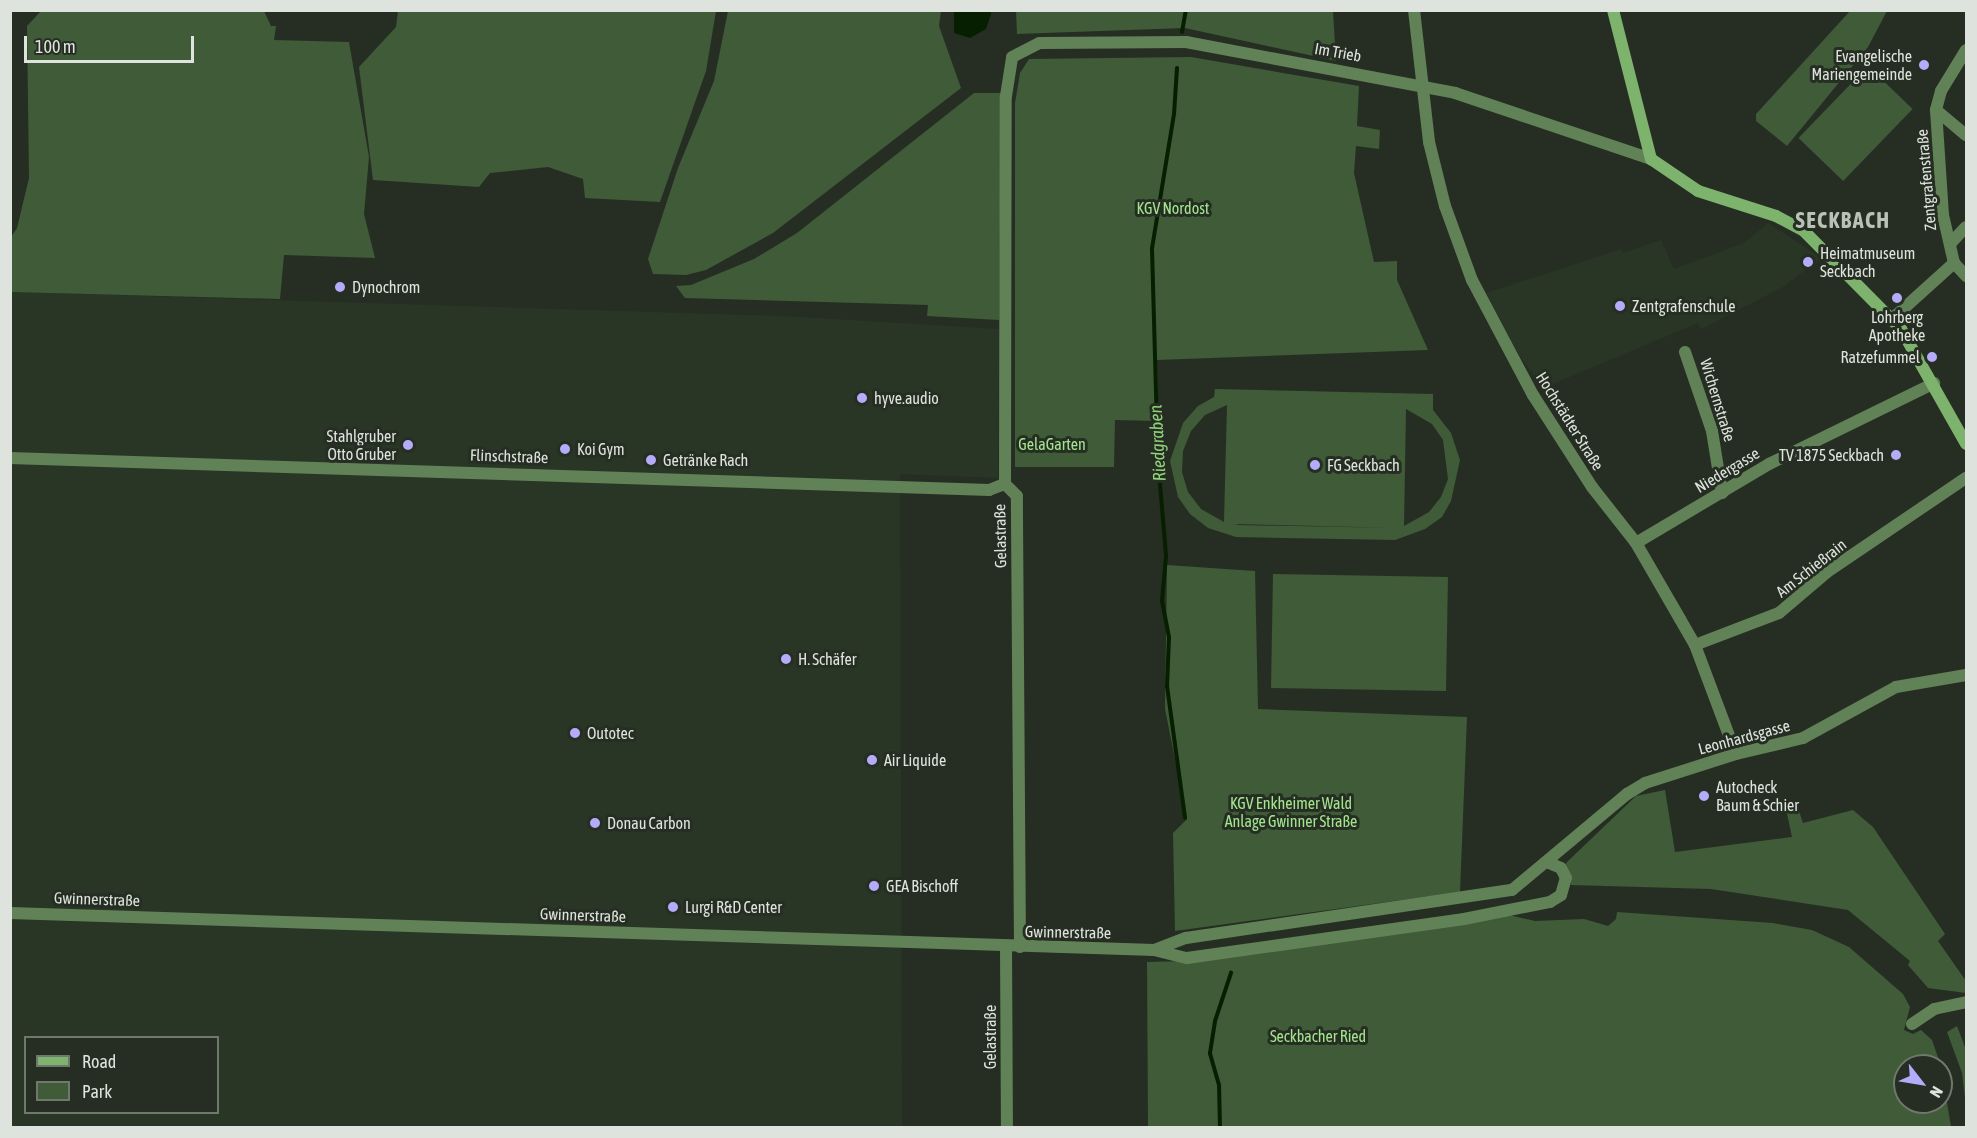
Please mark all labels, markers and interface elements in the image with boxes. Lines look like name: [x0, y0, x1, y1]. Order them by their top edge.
scale bar: [27, 24, 196, 62]
text: 100 m: [35, 36, 76, 57]
street label: Im Trieb: [1313, 38, 1363, 66]
place label: Evangelische Mariengemeinde: [1812, 46, 1912, 84]
marker: Evangelische Mariengemeinde: [1917, 58, 1931, 72]
street label: Zentgrafenstraße: [1912, 128, 1940, 232]
park label: KGV Nordost: [1137, 198, 1209, 218]
district label: SECKBACH: [1795, 208, 1891, 234]
place label: Heimatmuseum Seckbach: [1820, 243, 1915, 281]
marker: Heimatmuseum Seckbach: [1801, 255, 1815, 269]
place label: Dynochrom: [352, 277, 420, 297]
marker: Dynochrom: [333, 280, 347, 294]
marker: Lohrberg Apotheke: [1890, 291, 1904, 305]
place label: Zentgrafenschule: [1632, 296, 1735, 316]
marker: Zentgrafenschule: [1613, 299, 1627, 313]
place label: Lohrberg Apotheke: [1869, 307, 1925, 345]
place label: Ratzefummel: [1840, 347, 1920, 367]
marker: Ratzefummel: [1925, 350, 1939, 364]
street label: Wichernstraße: [1696, 356, 1740, 444]
street label: Hochstädter Straße: [1532, 368, 1608, 474]
place label: hyve.audio: [874, 388, 939, 408]
marker: hyve.audio: [855, 391, 869, 405]
water label: Riedgraben: [1145, 404, 1171, 482]
place label: Stahlgruber Otto Gruber: [327, 426, 396, 464]
park label: GelaGarten: [1018, 434, 1086, 454]
marker: Stahlgruber Otto Gruber: [401, 438, 415, 452]
place label: Koi Gym: [577, 439, 625, 459]
marker: Koi Gym: [558, 442, 572, 456]
street label: Niedergasse: [1691, 443, 1763, 497]
street label: Flinschstraße: [470, 445, 548, 467]
place label: TV 1875 Seckbach: [1779, 445, 1884, 465]
marker: TV 1875 Seckbach: [1889, 448, 1903, 462]
place label: Getränke Rach: [663, 450, 748, 470]
marker: Getränke Rach: [644, 453, 658, 467]
place label: FG Seckbach: [1327, 455, 1400, 475]
marker: FG Seckbach: [1308, 458, 1322, 472]
street label: Gelastraße: [990, 504, 1010, 568]
street label: Am Schießrain: [1772, 535, 1850, 601]
place label: H. Schäfer: [798, 649, 857, 669]
marker: H. Schäfer: [779, 652, 793, 666]
street label: Leonhardsgasse: [1696, 716, 1792, 758]
place label: Outotec: [587, 723, 634, 743]
marker: Outotec: [568, 726, 582, 740]
place label: Air Liquide: [884, 750, 946, 770]
marker: Air Liquide: [865, 753, 879, 767]
place label: Autocheck Baum & Schier: [1716, 777, 1799, 815]
marker: Autocheck Baum & Schier: [1697, 789, 1711, 803]
park label: KGV Enkheimer Wald Anlage Gwinner Straße: [1225, 793, 1357, 831]
place label: Donau Carbon: [607, 813, 691, 833]
marker: Donau Carbon: [588, 816, 602, 830]
place label: GEA Bischoff: [886, 876, 958, 896]
marker: GEA Bischoff: [867, 879, 881, 893]
street label: Gwinnerstraße: [54, 888, 140, 910]
place label: Lurgi R&D Center: [685, 897, 782, 917]
marker: Lurgi R&D Center: [666, 900, 680, 914]
street label: Gwinnerstraße: [540, 904, 626, 926]
street label: Gwinnerstraße: [1025, 922, 1111, 942]
street label: Gelastraße: [980, 1005, 1000, 1069]
park label: Seckbacher Ried: [1270, 1026, 1366, 1046]
legend: [24, 1036, 219, 1114]
text: Road: [82, 1051, 116, 1072]
north arrow: [1893, 1054, 1953, 1114]
text: Park: [82, 1081, 112, 1102]
text: N: [1927, 1084, 1947, 1101]

